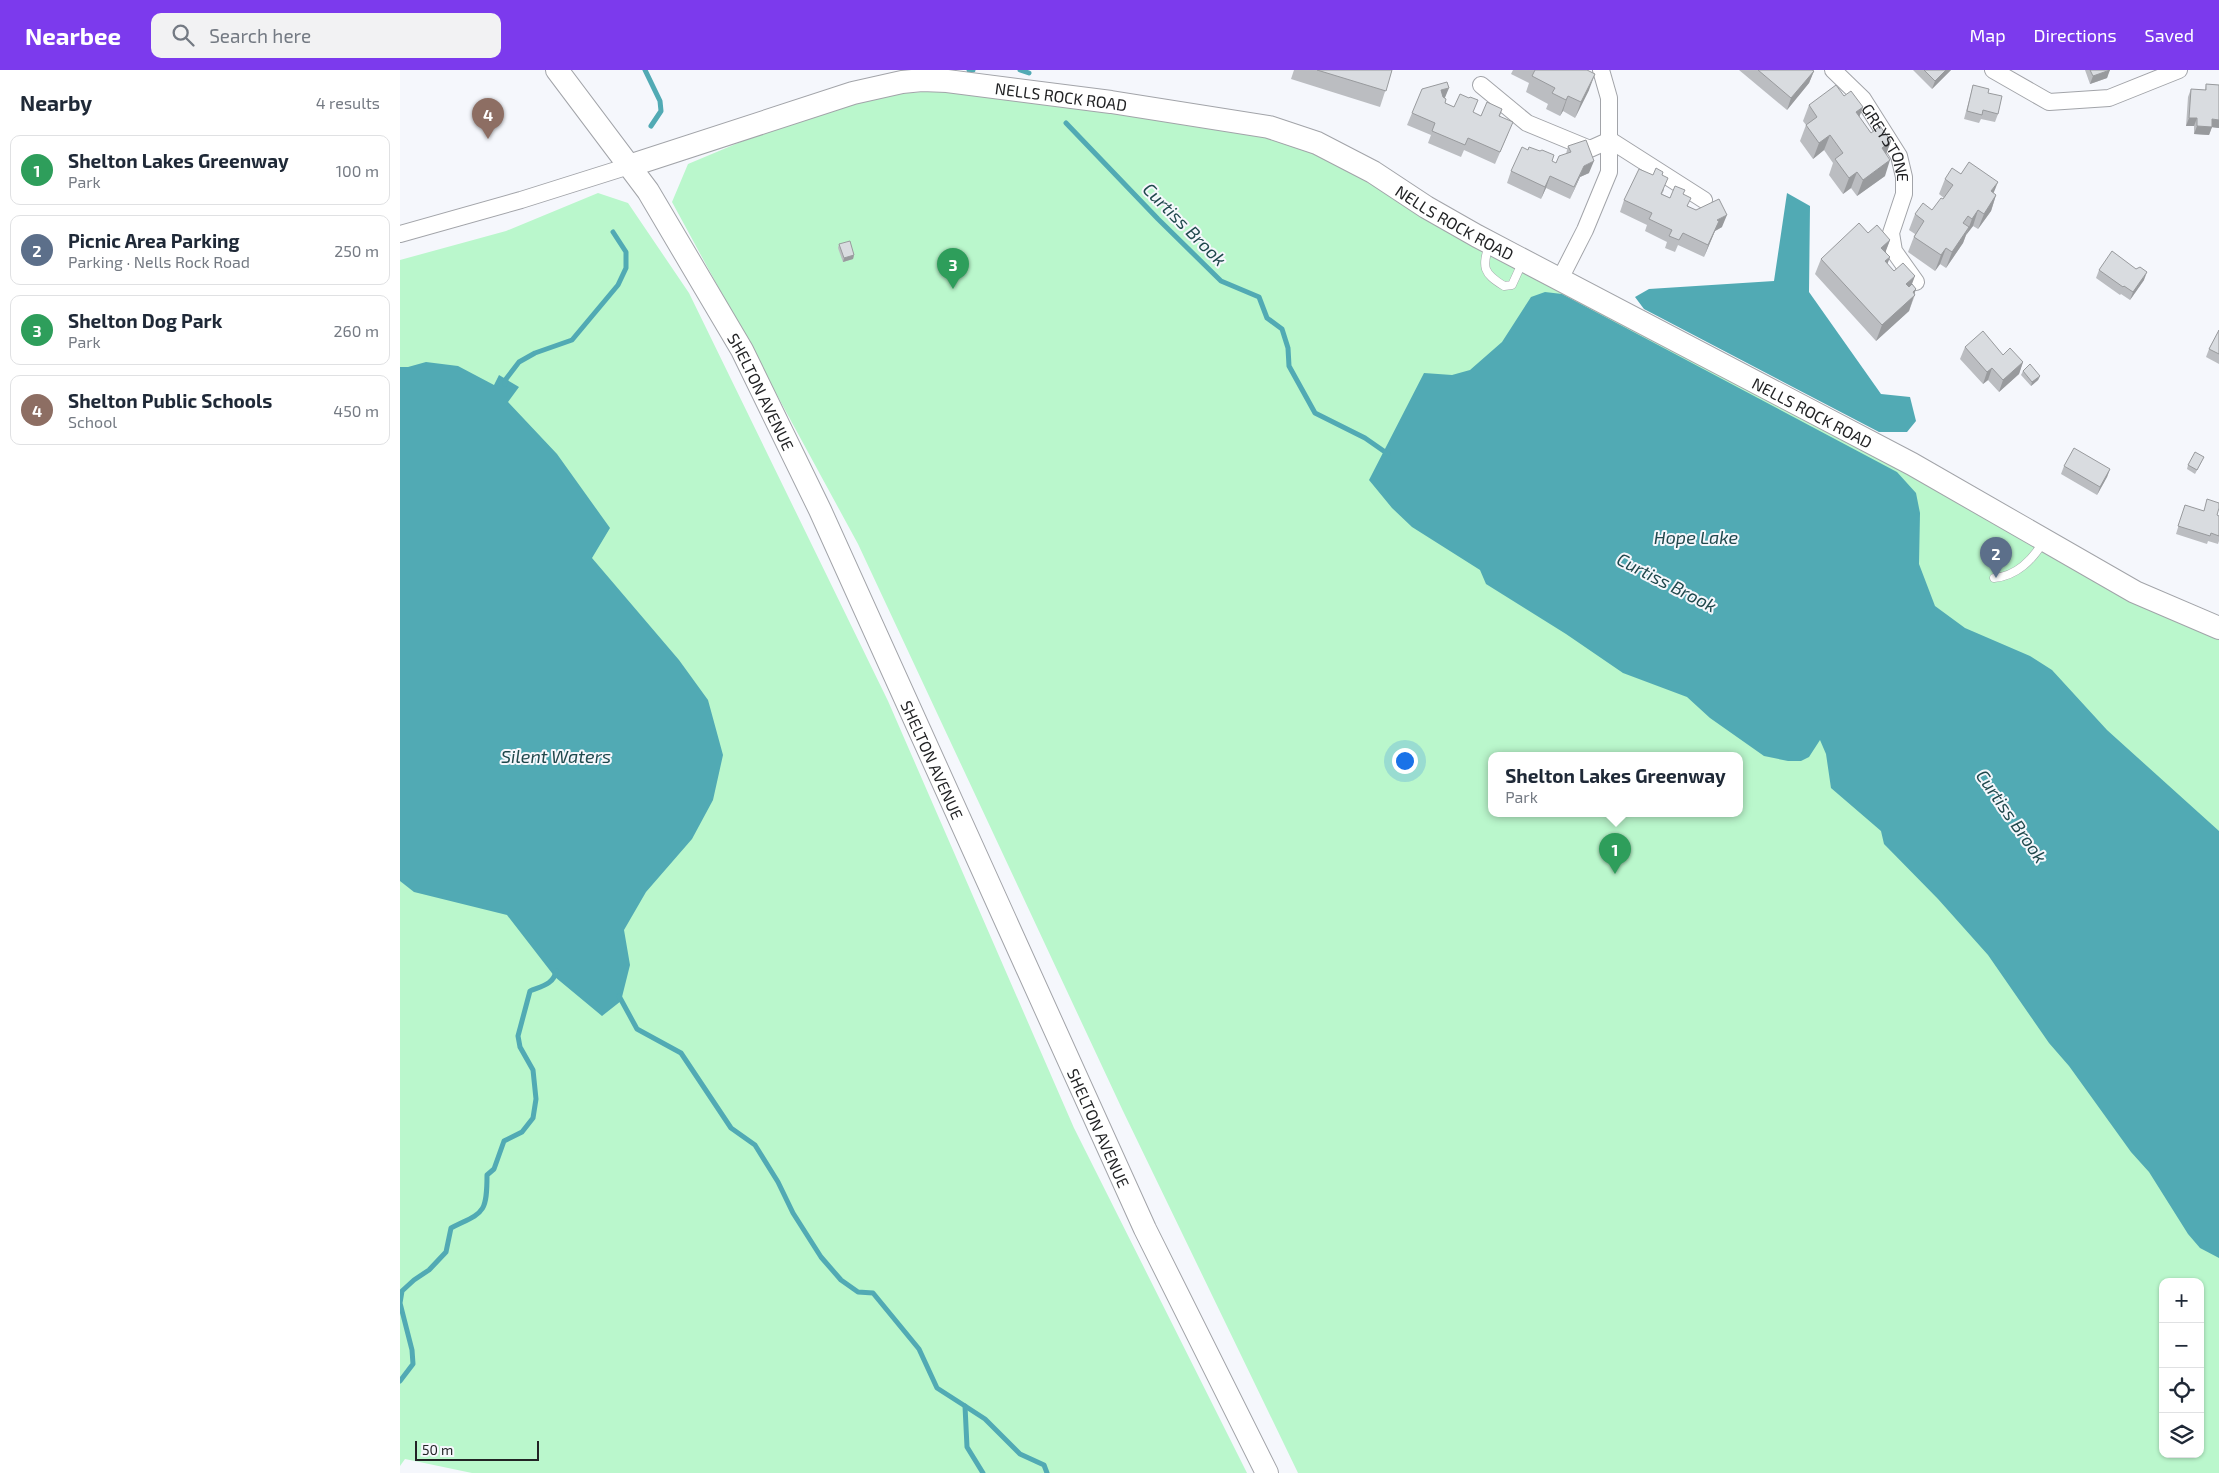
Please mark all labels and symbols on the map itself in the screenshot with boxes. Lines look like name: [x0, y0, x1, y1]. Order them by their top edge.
street label: NELLS ROCK ROAD: [994, 78, 1128, 114]
pin: 4: [472, 98, 504, 139]
street label: GREYSTONE: [1859, 100, 1914, 182]
water label: Curtiss Brook: [1139, 178, 1231, 270]
street label: NELLS ROCK ROAD: [1392, 180, 1517, 263]
pin: 3: [937, 248, 969, 289]
street label: SHELTON AVENUE: [724, 329, 799, 453]
street label: NELLS ROCK ROAD: [1749, 373, 1876, 451]
water label: Hope Lake: [1654, 526, 1739, 548]
pin: 2: [1980, 537, 2012, 578]
water label: Curtiss Brook: [1614, 547, 1720, 617]
street label: SHELTON AVENUE: [898, 697, 968, 822]
water label: Silent Waters: [501, 745, 611, 767]
your location: [1392, 748, 1418, 774]
water label: Curtiss Brook: [1972, 765, 2052, 867]
pin: 1: [1599, 833, 1631, 874]
street label: SHELTON AVENUE: [1064, 1065, 1134, 1190]
scale bar: [415, 1438, 539, 1461]

